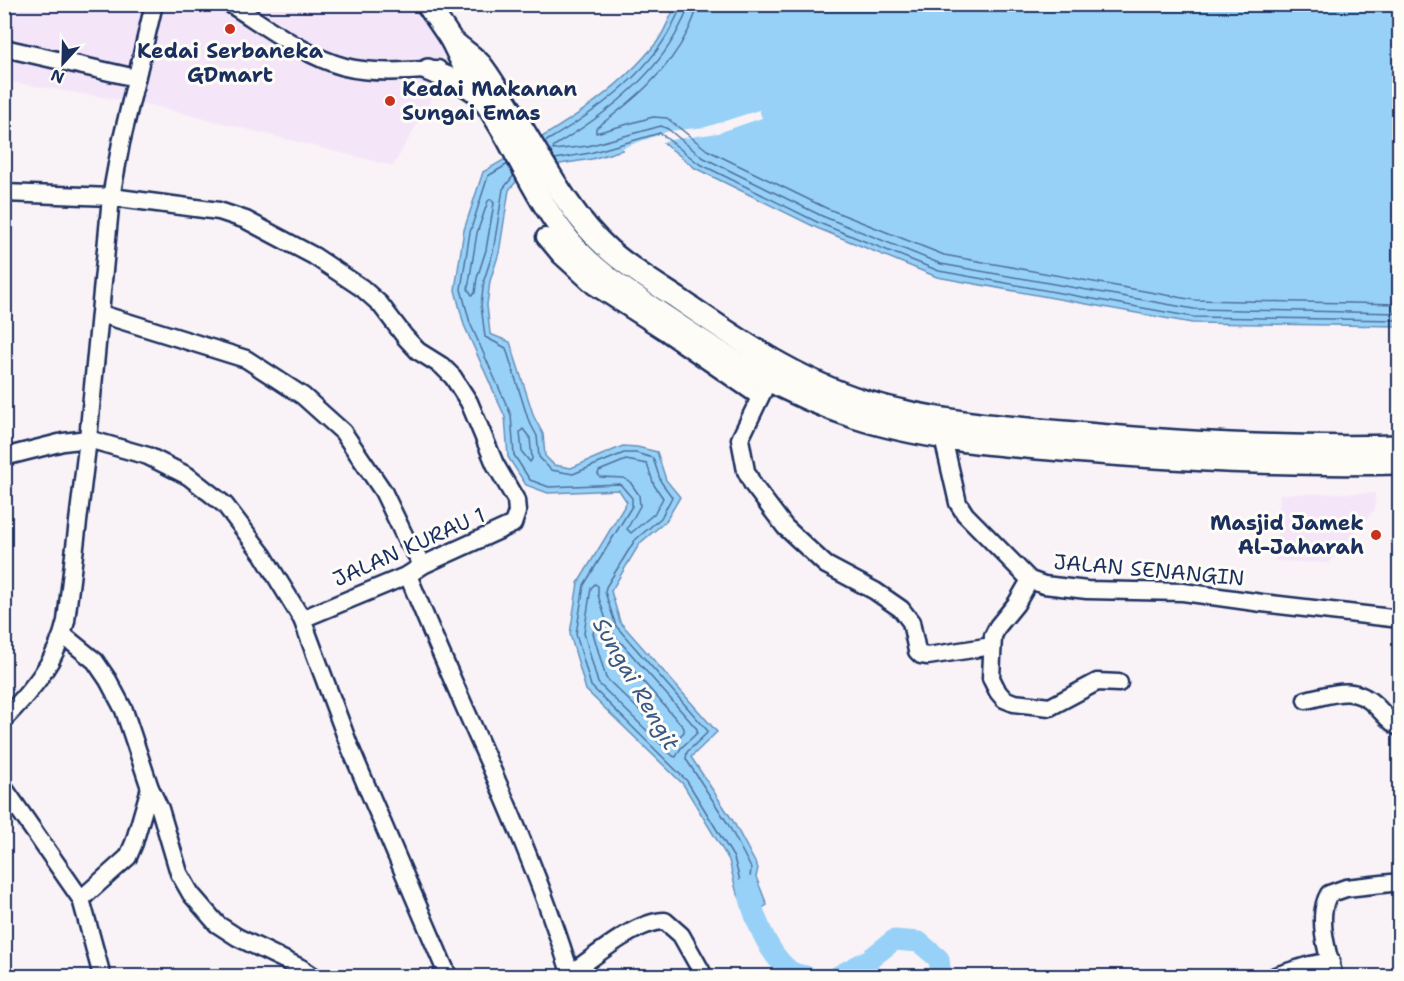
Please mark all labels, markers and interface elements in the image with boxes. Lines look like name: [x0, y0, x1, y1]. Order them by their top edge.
marker: Kedai Serbaneka GDmart: [223, 22, 237, 36]
north arrow: [33, 33, 93, 93]
place label: Kedai Serbaneka GDmart: [137, 37, 324, 89]
text: N: [48, 64, 67, 89]
place label: Kedai Makanan Sungai Emas: [402, 75, 577, 127]
marker: Kedai Makanan Sungai Emas: [383, 94, 397, 108]
street label: JALAN KURAU 1: [328, 501, 490, 593]
place label: Masjid Jamek Al-Jaharah: [1210, 509, 1364, 561]
marker: Masjid Jamek Al-Jaharah: [1369, 528, 1383, 542]
street label: JALAN SENANGIN: [1052, 548, 1246, 592]
water label: Sungai Rengit: [586, 612, 686, 756]

